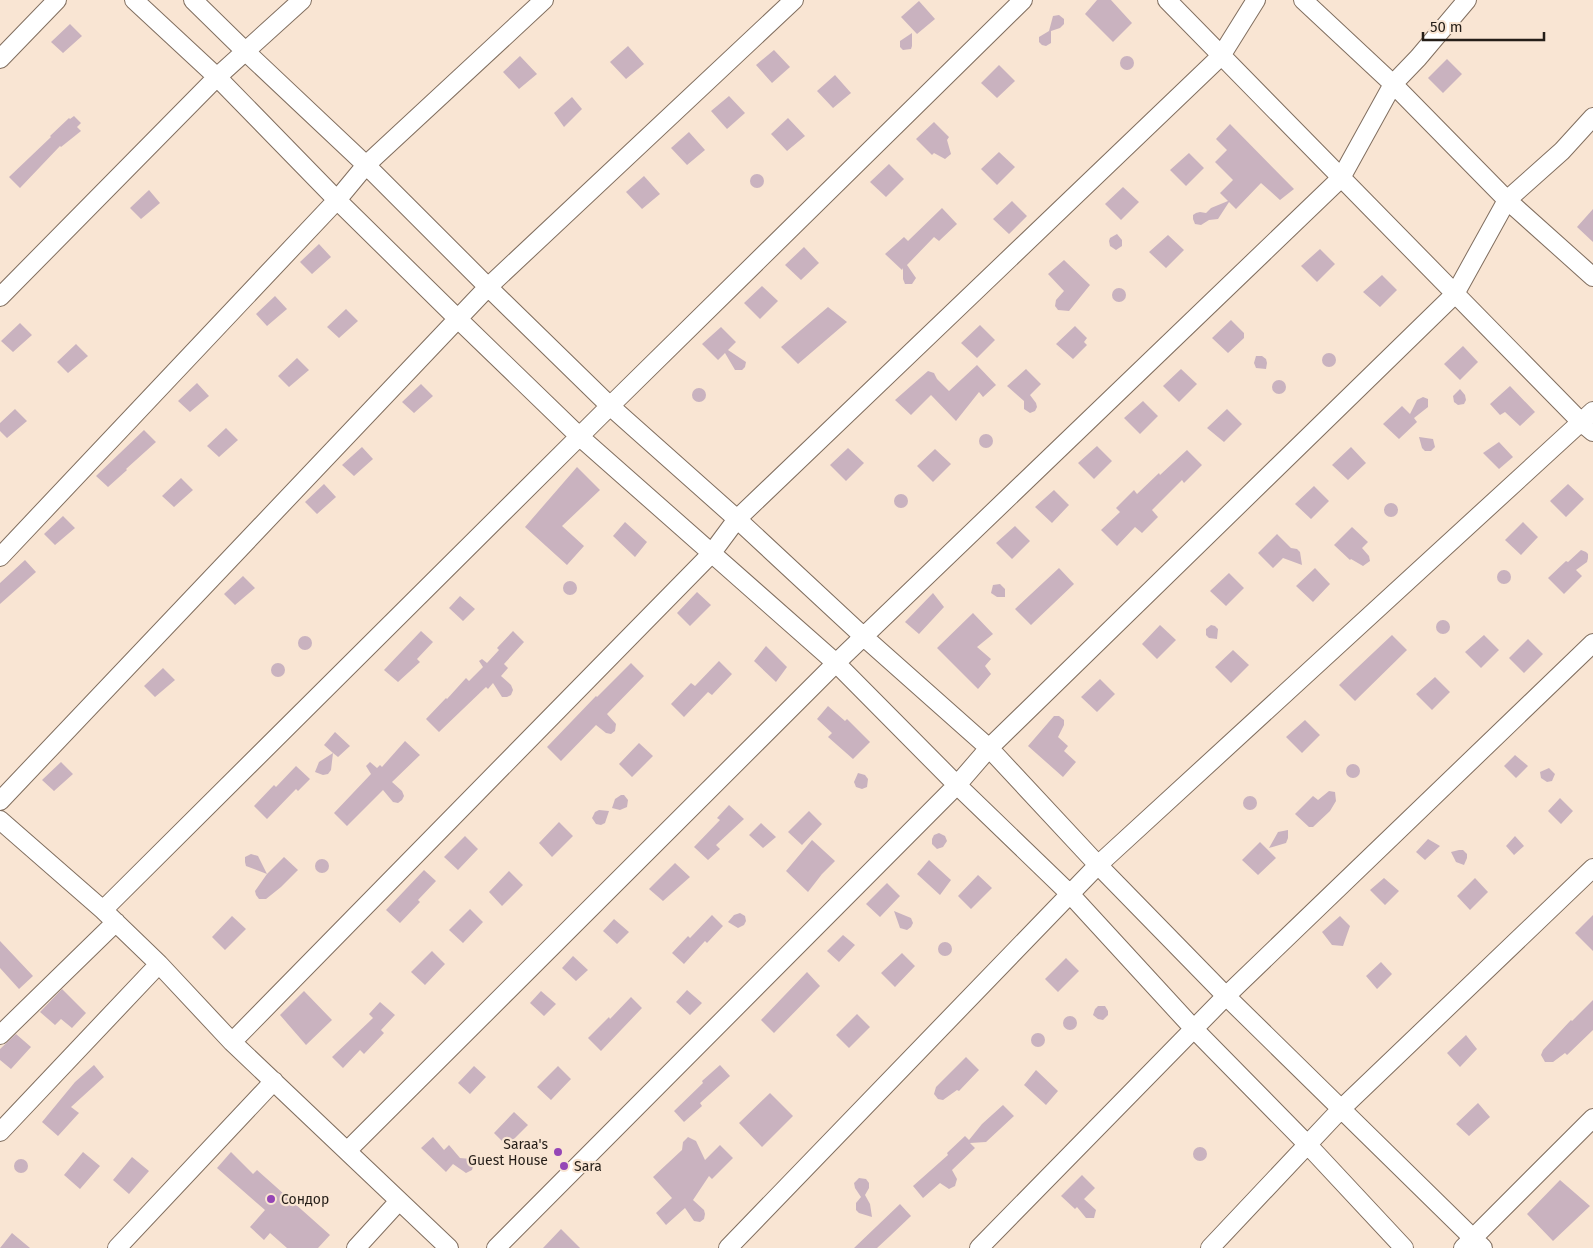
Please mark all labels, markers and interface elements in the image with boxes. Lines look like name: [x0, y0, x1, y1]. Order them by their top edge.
scale bar: [1423, 10, 1544, 42]
text: 50 m: [1430, 18, 1463, 36]
place label: Saraa's Guest House: [468, 1136, 548, 1169]
marker: Saraa's Guest House: [552, 1146, 564, 1158]
place label: Sara: [574, 1158, 602, 1175]
marker: Sara: [558, 1160, 570, 1172]
place label: Сондор: [281, 1191, 329, 1208]
marker: Сондор: [265, 1193, 277, 1205]

